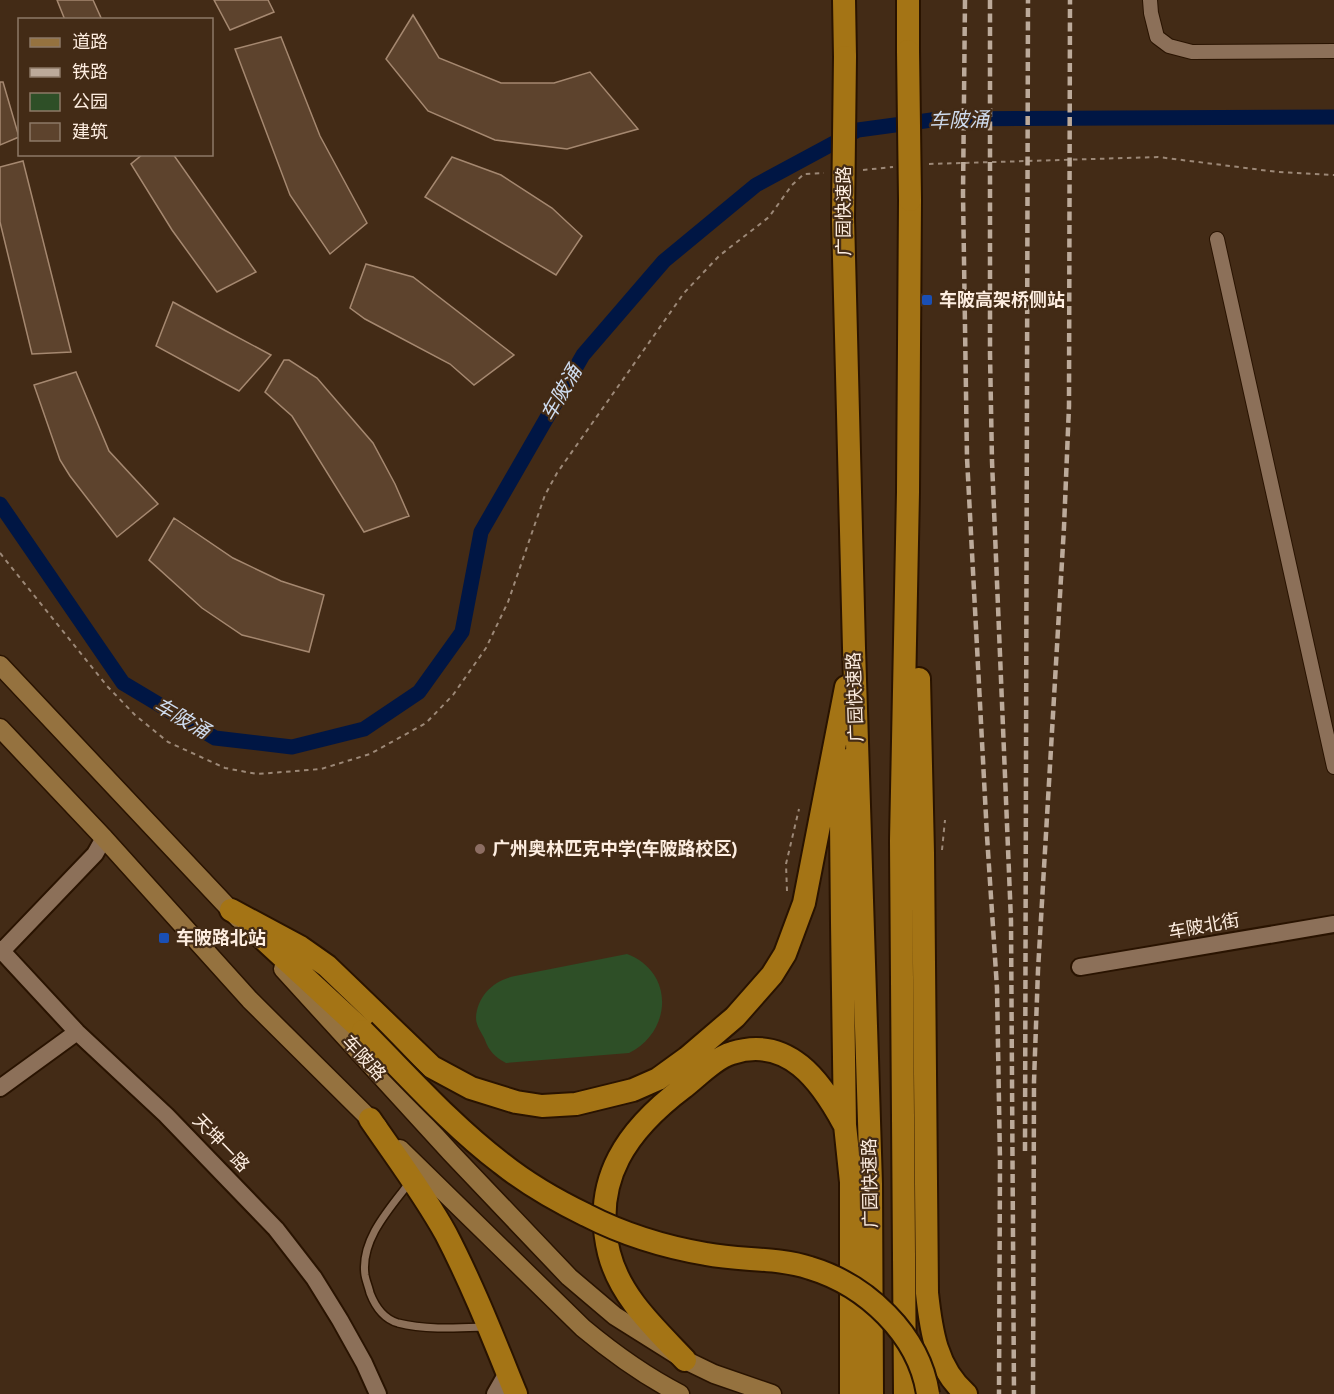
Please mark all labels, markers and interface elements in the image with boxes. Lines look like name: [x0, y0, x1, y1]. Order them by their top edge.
legend: [18, 18, 213, 156]
text: 道路: [72, 31, 108, 53]
text: 铁路: [72, 61, 108, 83]
text: 公园: [72, 91, 108, 113]
water label: 车陂涌: [929, 108, 991, 134]
text: 建筑: [72, 121, 108, 143]
street label: 广园快速路: [833, 166, 855, 256]
place label: 车陂高架桥侧站: [939, 289, 1065, 311]
marker: 车陂高架桥侧站: [920, 293, 934, 307]
water label: 车陂涌: [536, 360, 588, 425]
street label: 广园快速路: [842, 652, 868, 742]
water label: 车陂涌: [150, 693, 215, 745]
place label: 广州奥林匹克中学(车陂路校区): [492, 838, 738, 860]
marker: 广州奥林匹克中学(车陂路校区): [473, 842, 487, 856]
street label: 车陂北街: [1167, 909, 1241, 943]
place label: 车陂路北站: [176, 927, 266, 949]
marker: 车陂路北站: [157, 931, 171, 945]
street label: 车陂路: [338, 1031, 390, 1085]
street label: 天坤一路: [188, 1109, 254, 1177]
street label: 广园快速路: [858, 1138, 882, 1228]

